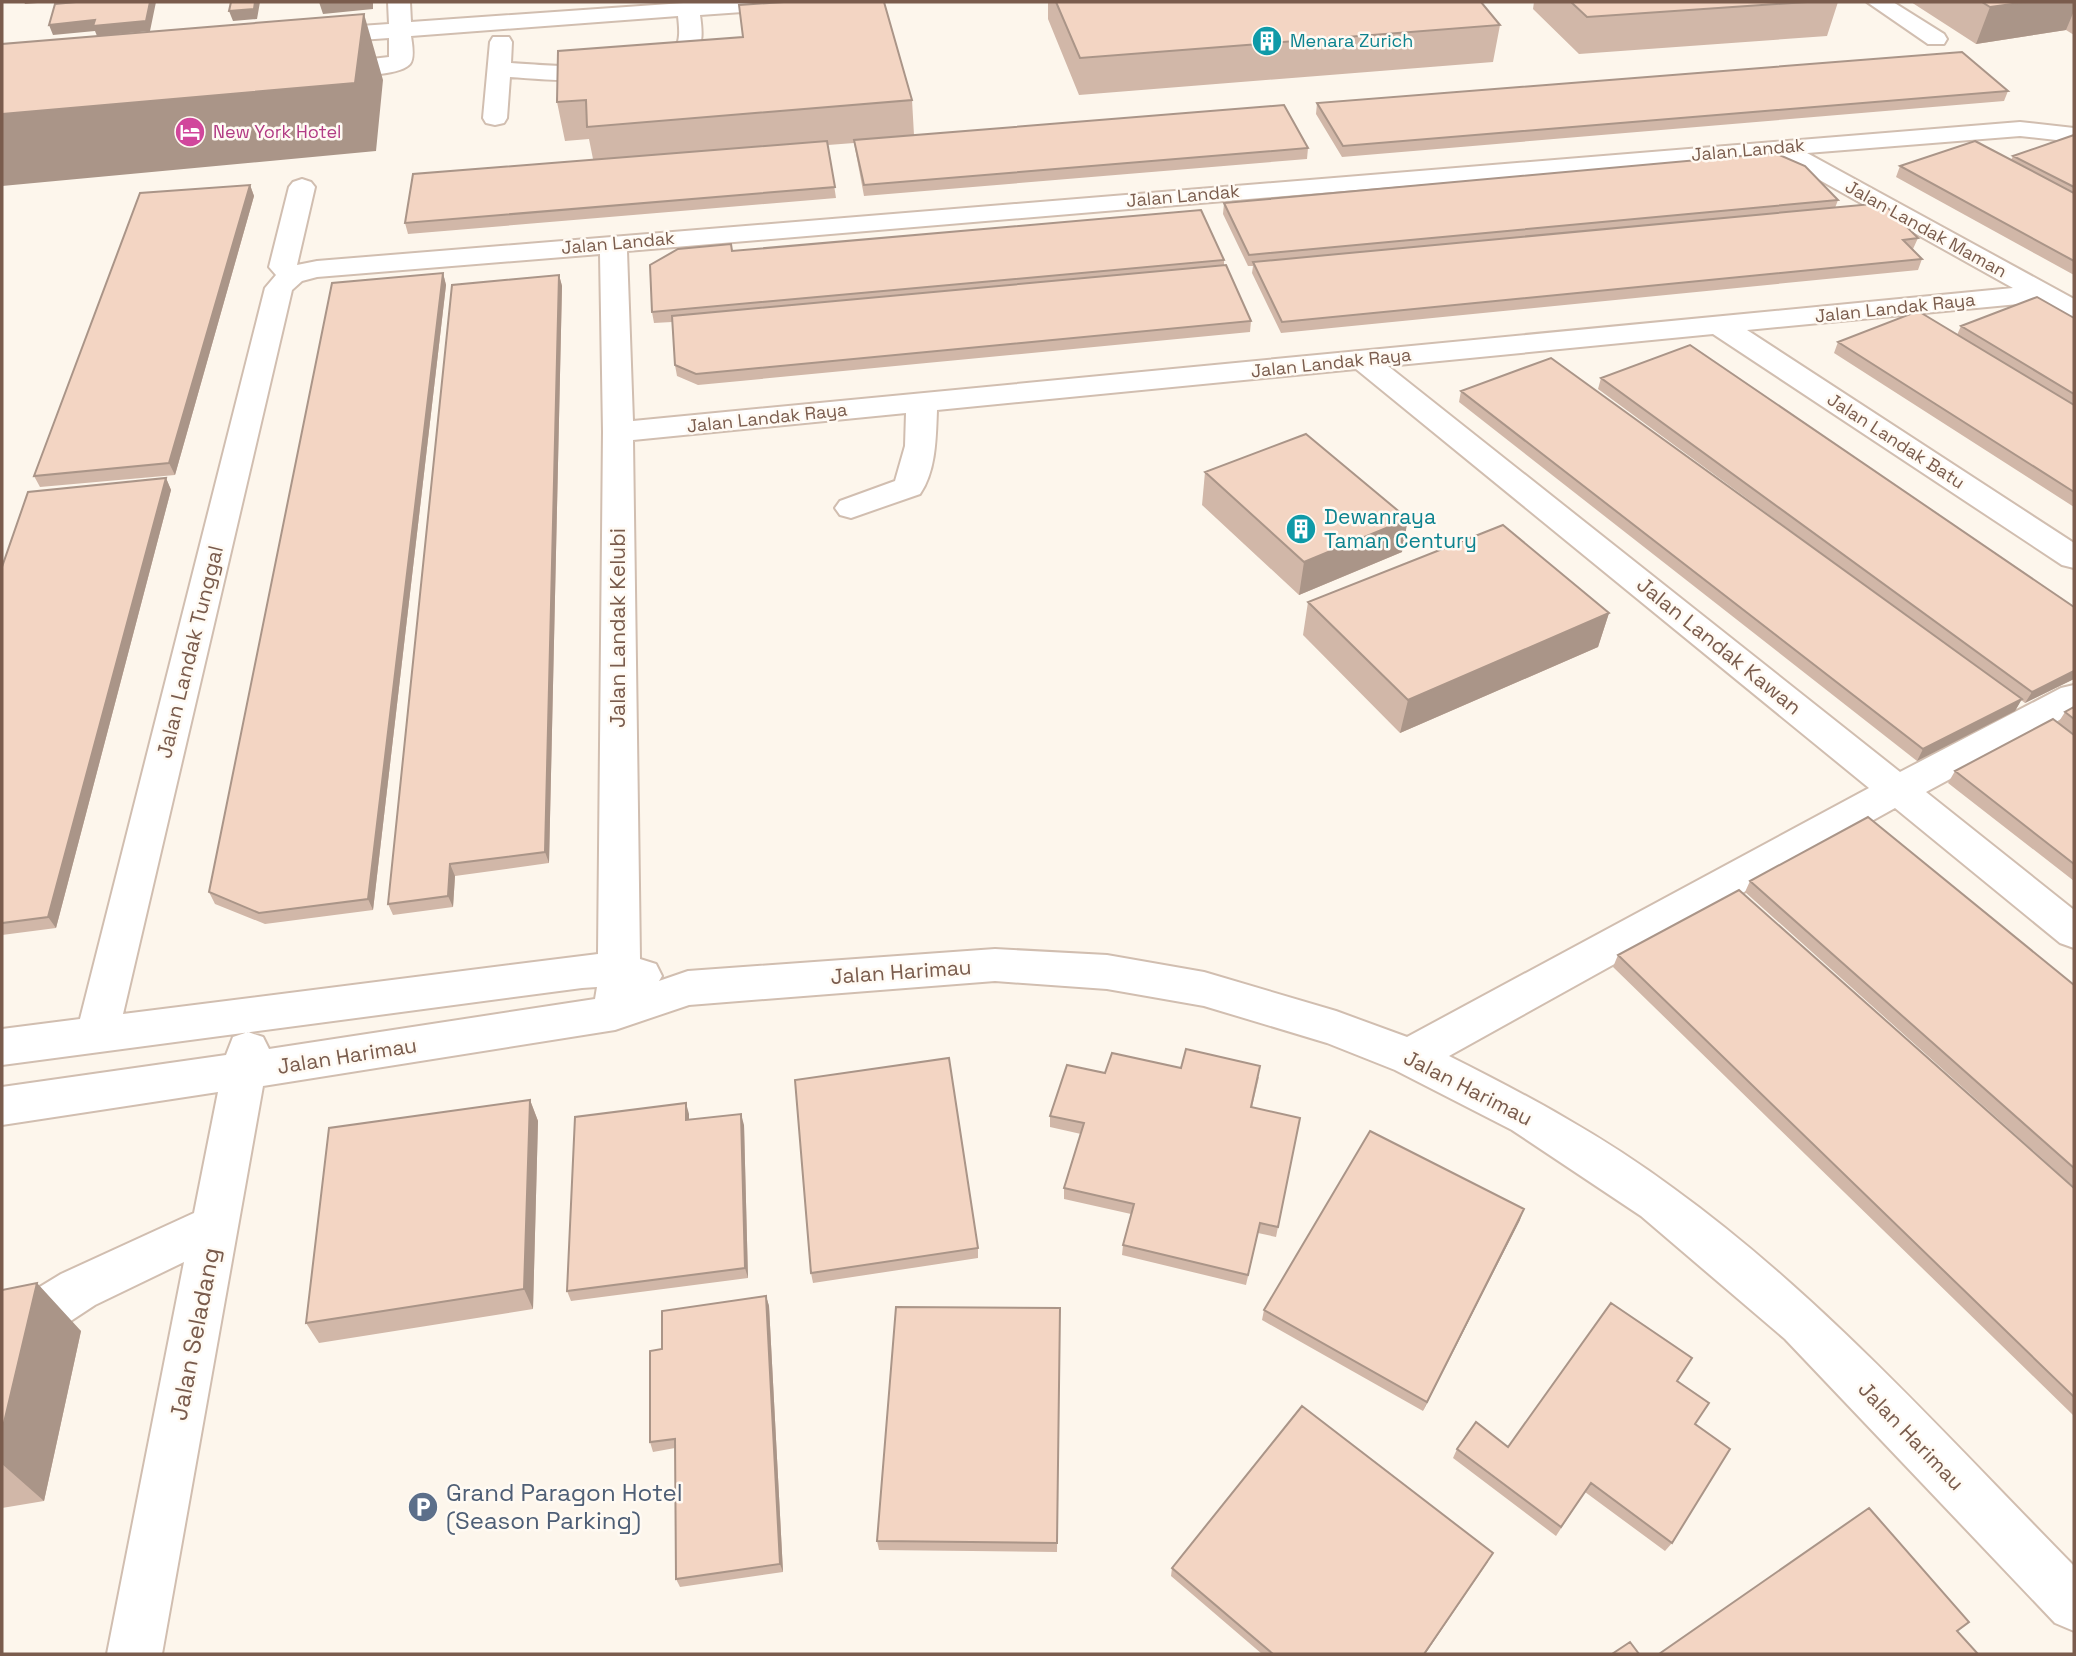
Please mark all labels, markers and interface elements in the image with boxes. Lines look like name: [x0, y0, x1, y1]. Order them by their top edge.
building icon: Menara Zurich: [1250, 24, 1284, 58]
place label: Menara Zurich: [1290, 29, 1413, 52]
hotel icon: New York Hotel: [173, 115, 207, 149]
place label: New York Hotel: [213, 120, 342, 143]
street label: Jalan Landak: [1690, 133, 1806, 166]
street label: Jalan Landak Maman: [1841, 175, 2011, 283]
street label: Jalan Landak: [1125, 179, 1241, 212]
street label: Jalan Landak: [560, 226, 676, 259]
street label: Jalan Landak Raya: [1814, 288, 1976, 327]
street label: Jalan Landak Raya: [1250, 343, 1412, 382]
street label: Jalan Landak Batu: [1823, 388, 1969, 494]
street label: Jalan Landak Raya: [686, 398, 848, 437]
place label: Dewanraya Taman Century: [1324, 503, 1477, 554]
building icon: Dewanraya Taman Century: [1284, 512, 1318, 546]
street label: Jalan Landak Kelubi: [604, 528, 631, 728]
street label: Jalan Landak Tunggal: [150, 543, 229, 761]
street label: Jalan Landak Kawan: [1631, 571, 1807, 720]
street label: Jalan Harimau: [830, 953, 972, 990]
street label: Jalan Harimau: [275, 1031, 419, 1080]
street label: Jalan Harimau: [1399, 1043, 1537, 1132]
street label: Jalan Seladang: [163, 1245, 226, 1423]
street label: Jalan Harimau: [1853, 1376, 1970, 1496]
place label: Grand Paragon Hotel (Season Parking): [446, 1477, 683, 1536]
parking icon: Grand Paragon Hotel (Season Parking): [406, 1490, 440, 1524]

